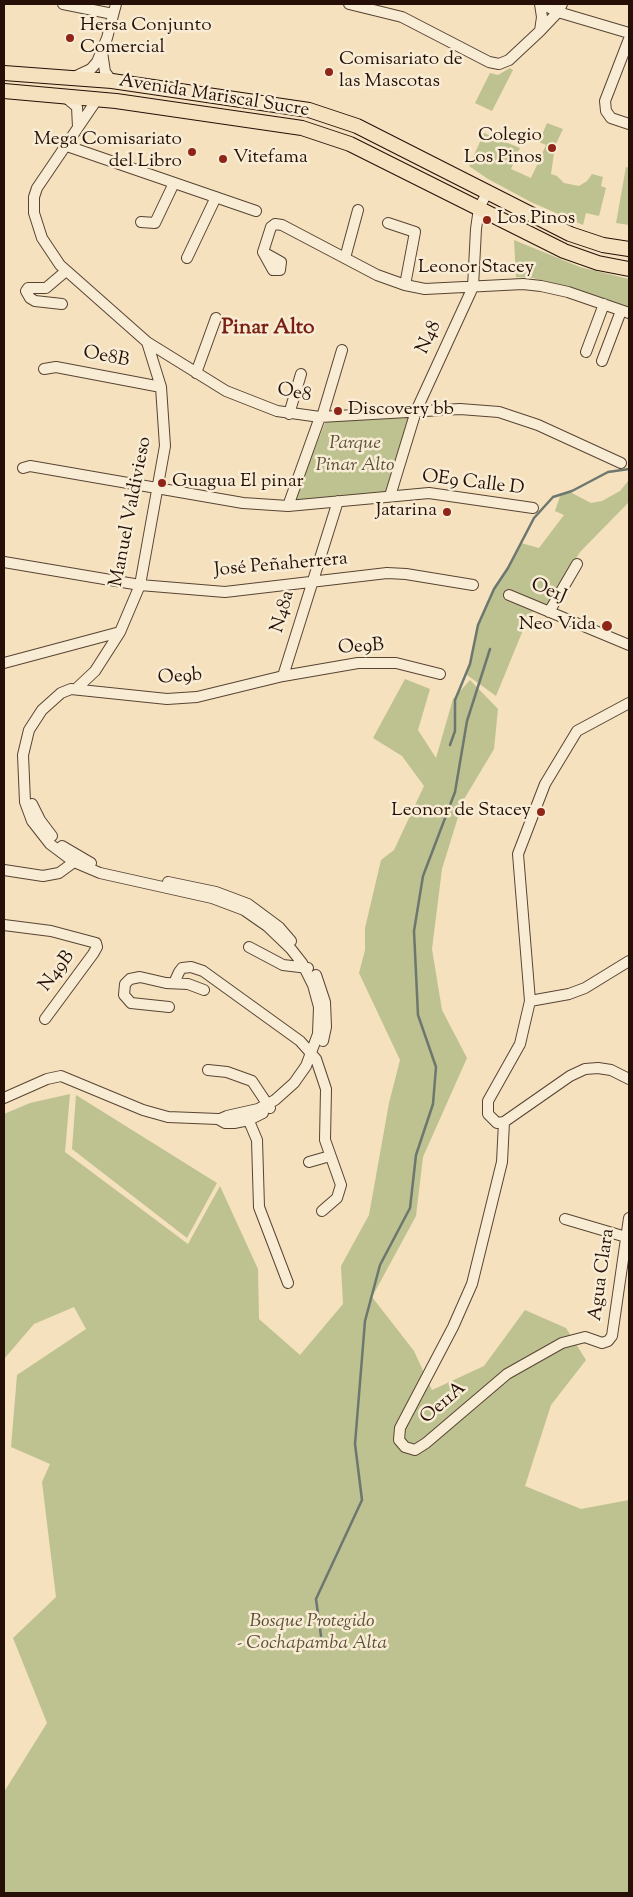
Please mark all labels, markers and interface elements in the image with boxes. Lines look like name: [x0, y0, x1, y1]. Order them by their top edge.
place label: Hersa Conjunto Comercial: [80, 16, 212, 60]
marker: Hersa Conjunto Comercial: [64, 32, 76, 44]
place label: Comisariato de las Mascotas: [339, 50, 463, 94]
marker: Comisariato de las Mascotas: [323, 66, 335, 78]
street label: Avenida Mariscal Sucre: [117, 71, 311, 123]
place label: Colegio Los Pinos: [464, 126, 542, 170]
place label: Mega Comisariato del Libro: [34, 130, 182, 174]
marker: Colegio Los Pinos: [546, 142, 558, 154]
marker: Mega Comisariato del Libro: [186, 146, 198, 158]
place label: Vitefama: [233, 148, 308, 170]
marker: Vitefama: [217, 153, 229, 165]
place label: Los Pinos: [497, 209, 575, 231]
marker: Los Pinos: [481, 214, 493, 226]
street label: Leonor Stacey: [418, 258, 534, 280]
district label: Pinar Alto: [221, 316, 315, 342]
street label: N48: [412, 318, 448, 358]
street label: Oe8B: [81, 342, 131, 374]
street label: Oe8: [275, 380, 313, 408]
place label: Discovery bb: [348, 400, 454, 422]
marker: Discovery bb: [332, 405, 344, 417]
park label: Parque Pinar Alto: [316, 434, 394, 478]
street label: Manuel Valdivieso: [106, 435, 158, 589]
street label: OE9 Calle D: [420, 466, 526, 502]
place label: Guagua El pinar: [172, 472, 304, 494]
marker: Guagua El pinar: [156, 477, 168, 489]
place label: Jatarina: [375, 501, 437, 523]
marker: Jatarina: [441, 506, 453, 518]
street label: José Peñaherrera: [213, 549, 349, 583]
street label: Oe1J: [527, 574, 569, 610]
street label: N48a: [267, 588, 301, 636]
place label: Neo Vida: [519, 615, 596, 637]
marker: Neo Vida: [600, 619, 614, 633]
street label: Oe9B: [337, 635, 385, 661]
street label: Oe9b: [157, 665, 203, 691]
place label: Leonor de Stacey: [391, 801, 531, 823]
marker: Leonor de Stacey: [535, 806, 547, 818]
street label: N49B: [35, 947, 81, 997]
street label: Agua Clara: [585, 1227, 621, 1323]
street label: Oe11A: [416, 1378, 472, 1430]
park label: Bosque Protegido - Cochapamba Alta: [237, 1612, 387, 1656]

